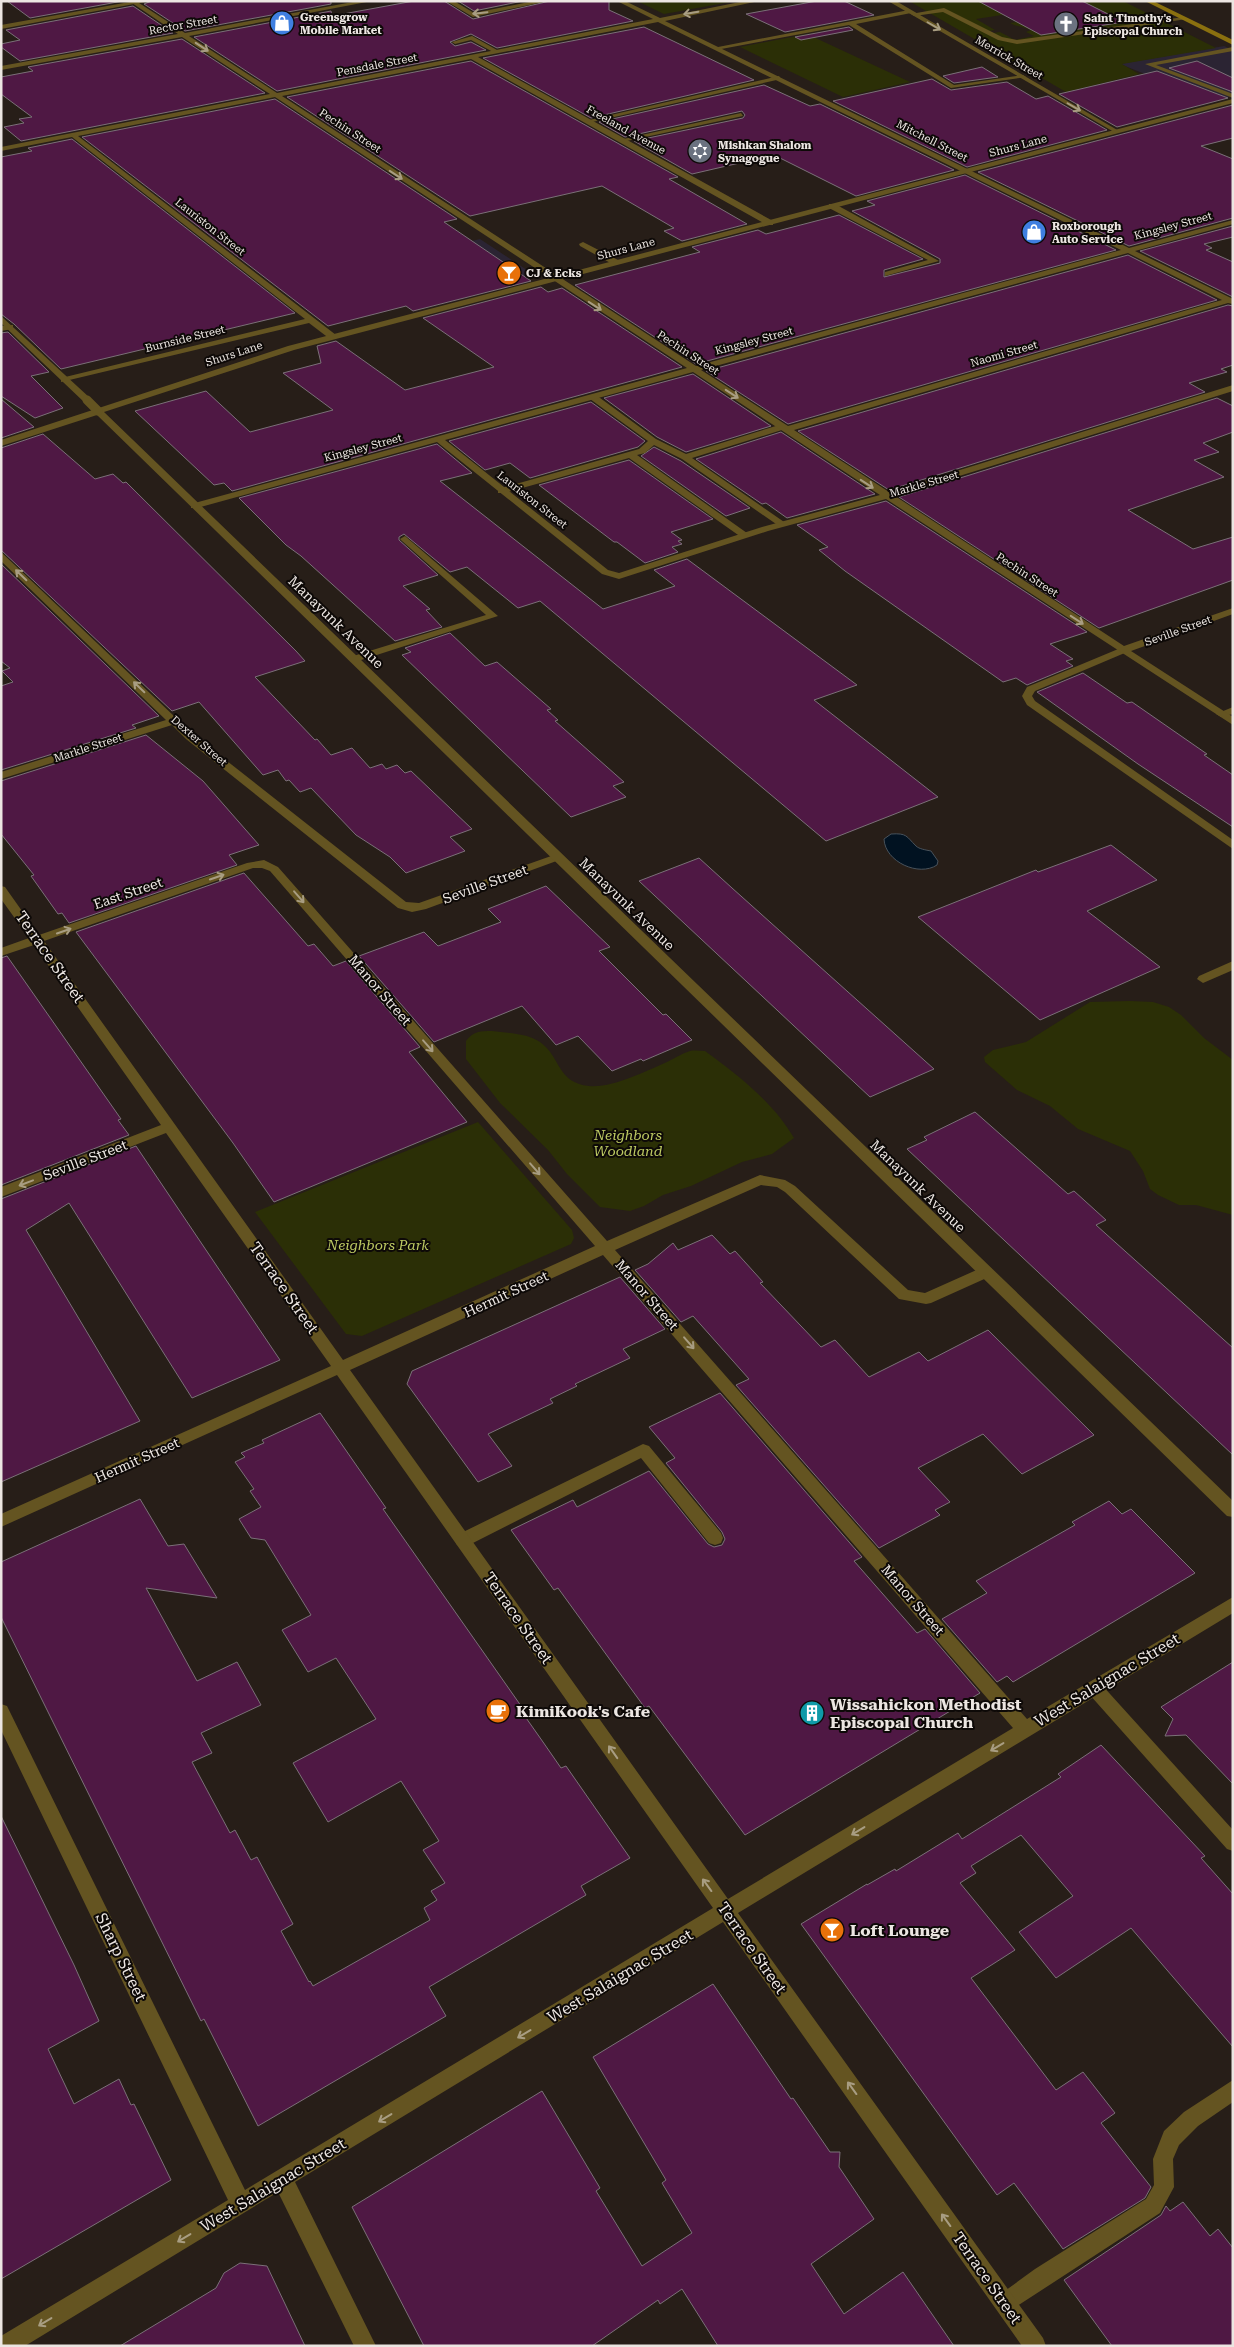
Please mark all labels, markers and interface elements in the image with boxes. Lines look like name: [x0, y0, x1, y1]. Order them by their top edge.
one-way arrow: [472, 8, 488, 18]
one-way arrow: [684, 9, 700, 19]
shop icon: Greensgrow Mobile Market: [269, 10, 295, 36]
place label: Greensgrow Mobile Market: [300, 11, 382, 37]
church icon: Saint Timothy's Episcopal Church: [1053, 11, 1079, 37]
place label: Saint Timothy's Episcopal Church: [1084, 12, 1183, 38]
street label: Rector Street: [148, 13, 218, 37]
one-way arrow: [926, 21, 940, 31]
street label: Merrick Street: [973, 33, 1045, 83]
one-way arrow: [194, 43, 208, 53]
street label: Pensdale Street: [336, 51, 418, 79]
street label: Freeland Avenue: [584, 103, 668, 157]
one-way arrow: [1067, 103, 1081, 113]
street label: Pechin Street: [317, 106, 383, 156]
street label: Mitchell Street: [894, 117, 970, 165]
street label: Shurs Lane: [988, 132, 1048, 160]
synagogue icon: Mishkan Shalom Synagogue: [687, 138, 713, 164]
place label: Mishkan Shalom Synagogue: [718, 139, 812, 165]
one-way arrow: [389, 170, 403, 180]
street label: Lauriston Street: [172, 196, 248, 258]
street label: Kingsley Street: [1133, 209, 1213, 243]
shop icon: Roxborough Auto Service: [1021, 219, 1047, 245]
place label: Roxborough Auto Service: [1052, 220, 1123, 246]
street label: Shurs Lane: [596, 235, 656, 263]
bar icon: CJ & Ecks: [496, 260, 522, 286]
place label: CJ & Ecks: [526, 267, 582, 280]
one-way arrow: [588, 301, 602, 311]
street label: Burnside Street: [144, 323, 226, 355]
street label: Kingsley Street: [714, 324, 794, 358]
street label: Pechin Street: [655, 328, 721, 378]
street label: Naomi Street: [969, 338, 1039, 370]
street label: Shurs Lane: [204, 339, 264, 369]
one-way arrow: [724, 390, 738, 400]
street label: Kingsley Street: [323, 431, 403, 465]
street label: Markle Street: [888, 468, 960, 500]
street label: Lauriston Street: [494, 469, 570, 531]
one-way arrow: [860, 479, 874, 489]
street label: Pechin Street: [994, 550, 1060, 600]
one-way arrow: [15, 569, 28, 581]
street label: Manayunk Avenue: [285, 573, 387, 672]
street label: Seville Street: [1143, 613, 1213, 649]
one-way arrow: [1069, 616, 1083, 626]
one-way arrow: [132, 681, 145, 693]
street label: Dexter Street: [168, 713, 230, 769]
street label: Markle Street: [52, 731, 124, 765]
street label: Manayunk Avenue: [576, 855, 678, 954]
street label: Seville Street: [440, 861, 530, 907]
one-way arrow: [209, 872, 225, 881]
street label: East Street: [91, 874, 165, 912]
one-way arrow: [293, 890, 305, 903]
street label: Terrace Street: [11, 907, 89, 1007]
one-way arrow: [56, 926, 71, 935]
street label: Manor Street: [345, 952, 415, 1028]
one-way arrow: [422, 1039, 433, 1052]
park label: Neighbors Woodland: [593, 1127, 663, 1159]
street label: Seville Street: [41, 1137, 129, 1183]
street label: Manayunk Avenue: [867, 1137, 969, 1236]
one-way arrow: [529, 1162, 540, 1175]
one-way arrow: [19, 1179, 34, 1188]
park label: Neighbors Park: [326, 1237, 429, 1253]
street label: Terrace Street: [245, 1238, 323, 1338]
street label: Manor Street: [612, 1257, 682, 1333]
street label: Hermit Street: [461, 1267, 551, 1321]
one-way arrow: [683, 1336, 695, 1349]
street label: Hermit Street: [92, 1434, 182, 1486]
street label: Manor Street: [878, 1562, 948, 1638]
street label: Terrace Street: [479, 1568, 557, 1668]
street label: West Salaignac Street: [1031, 1629, 1183, 1731]
place label: Wissahickon Methodist Episcopal Church: [830, 1695, 1022, 1732]
cafe icon: KimiKook's Cafe: [485, 1698, 511, 1724]
building icon: Wissahickon Methodist Episcopal Church: [799, 1700, 825, 1726]
place label: KimiKook's Cafe: [516, 1702, 650, 1721]
one-way arrow: [990, 1743, 1004, 1753]
one-way arrow: [608, 1745, 618, 1759]
one-way arrow: [851, 1827, 865, 1837]
one-way arrow: [702, 1878, 712, 1892]
street label: Terrace Street: [713, 1898, 791, 1998]
street label: Sharp Street: [91, 1910, 151, 2004]
bar icon: Loft Lounge: [819, 1917, 845, 1943]
place label: Loft Lounge: [850, 1921, 949, 1940]
street label: West Salaignac Street: [544, 1925, 696, 2027]
one-way arrow: [518, 2029, 532, 2039]
one-way arrow: [847, 2081, 857, 2095]
one-way arrow: [379, 2113, 393, 2123]
street label: West Salaignac Street: [197, 2134, 349, 2236]
one-way arrow: [941, 2214, 952, 2228]
street label: Terrace Street: [948, 2228, 1026, 2328]
one-way arrow: [178, 2234, 192, 2244]
one-way arrow: [39, 2317, 53, 2327]

